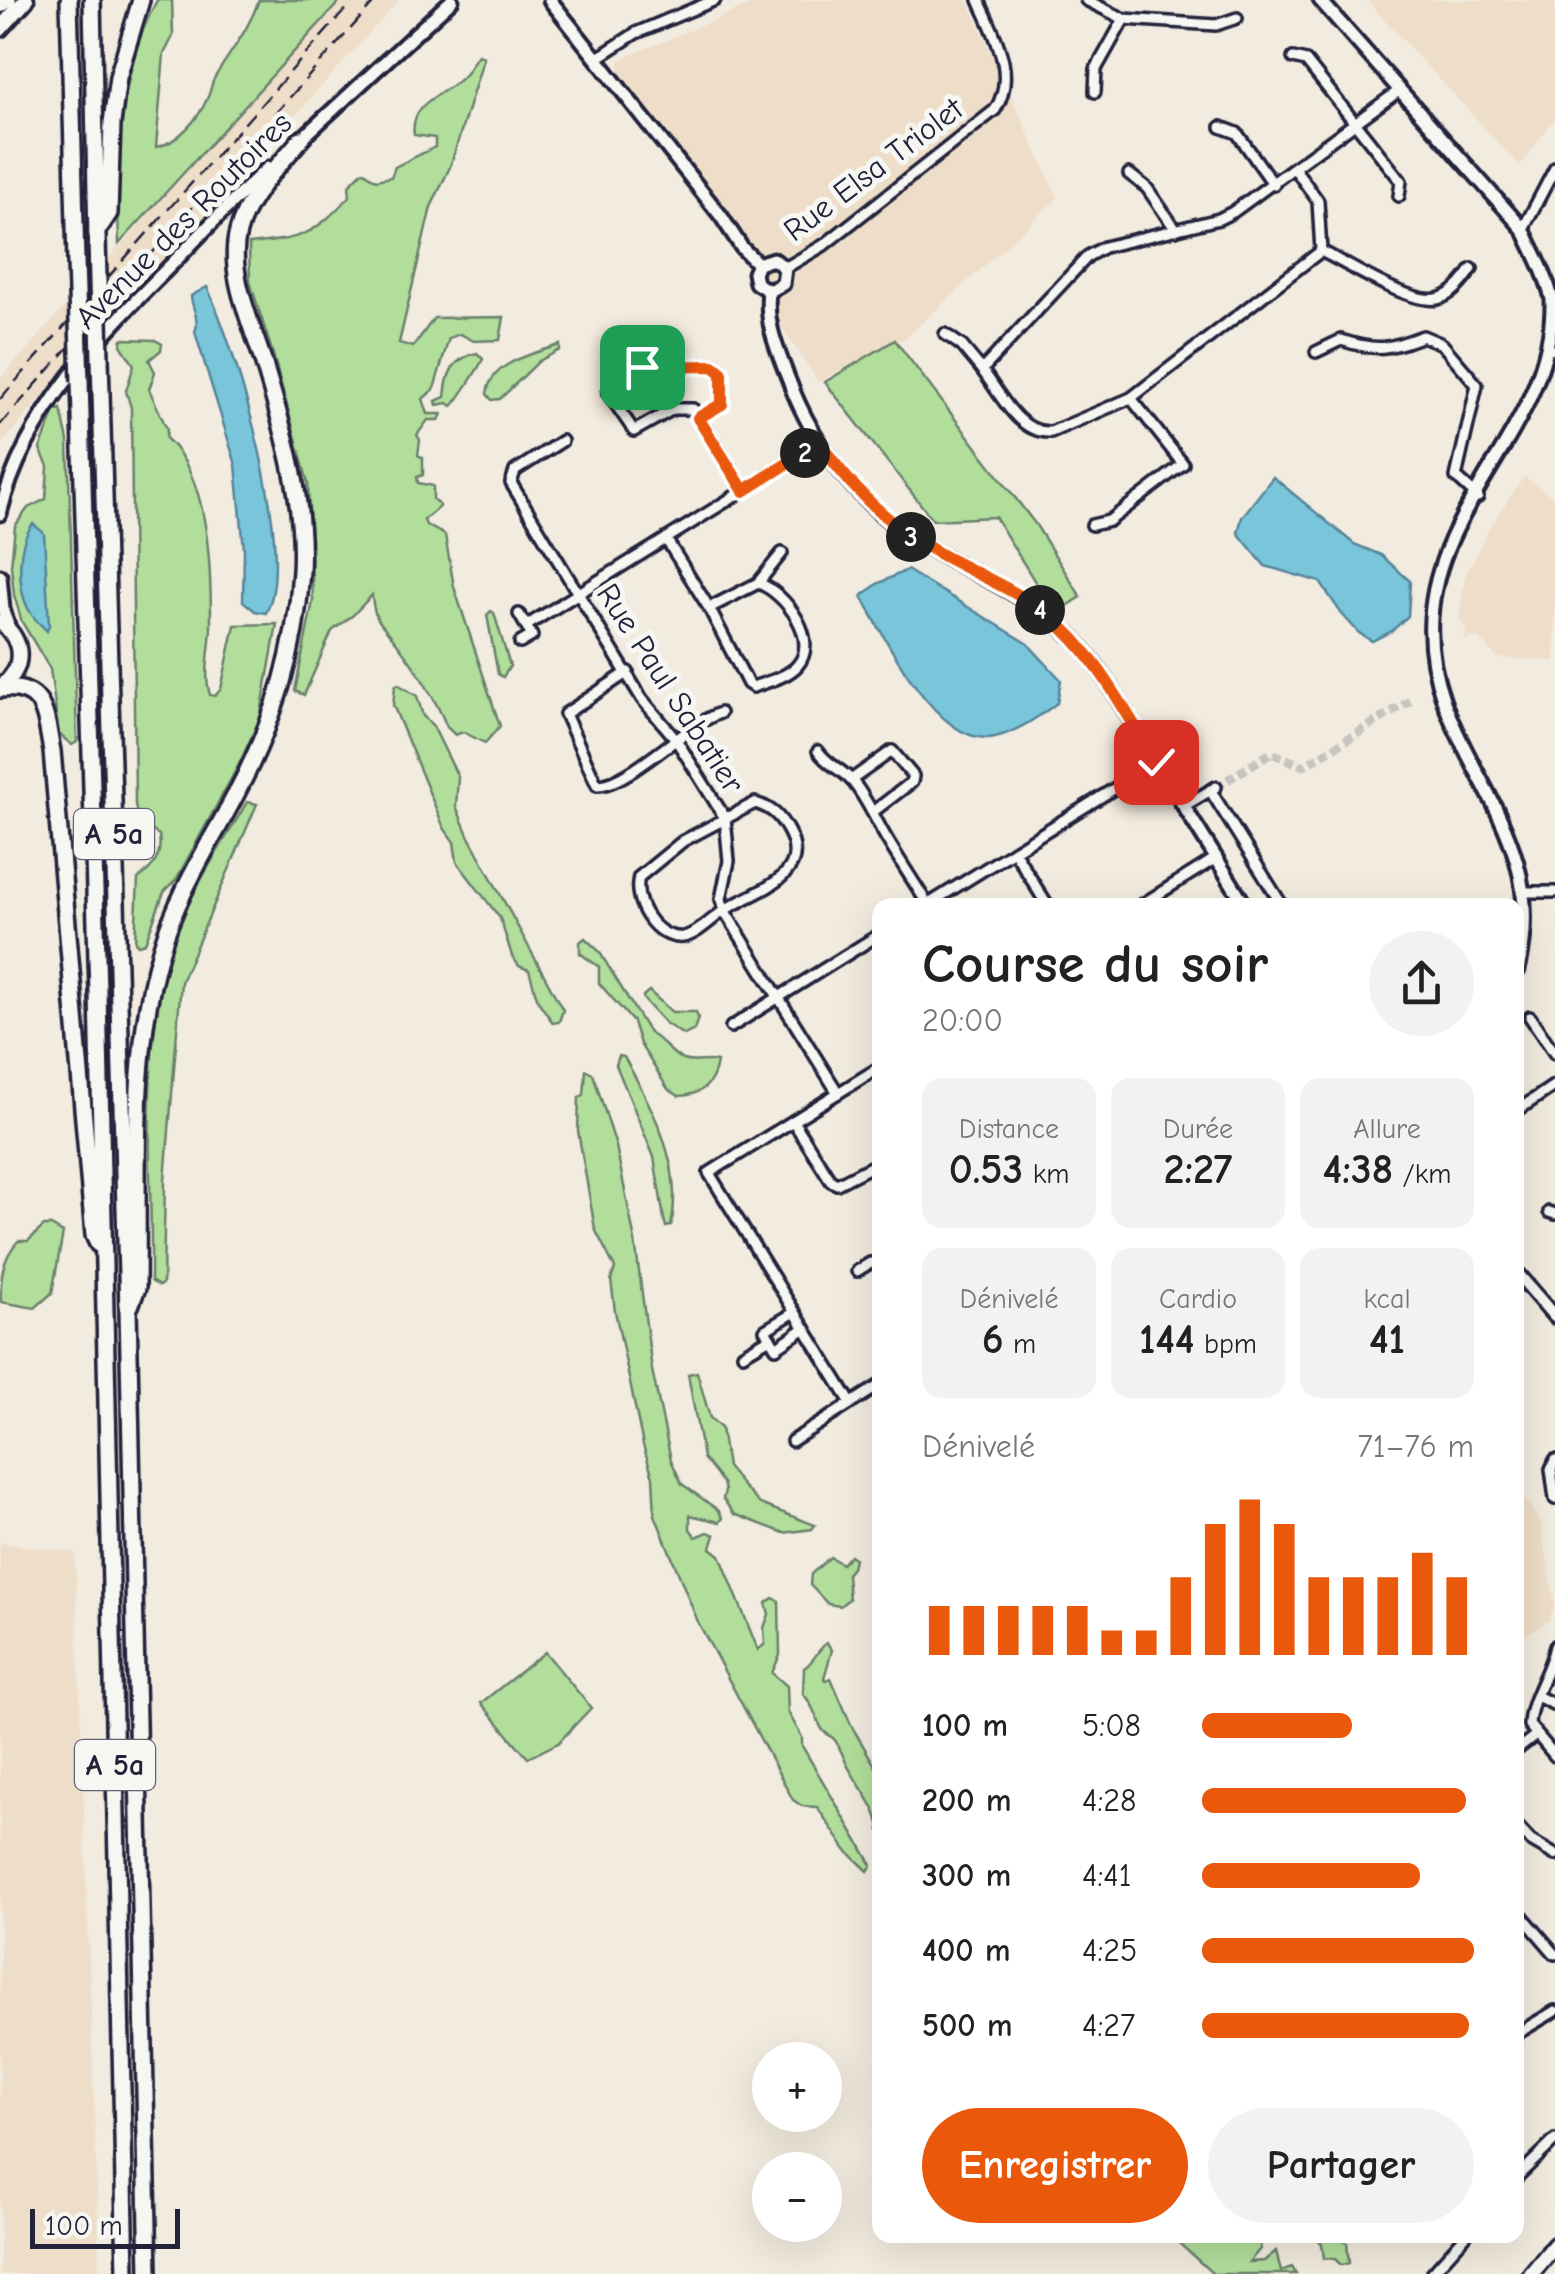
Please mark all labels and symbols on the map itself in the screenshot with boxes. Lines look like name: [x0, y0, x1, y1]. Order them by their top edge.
street label: Rue Elsa Triolet: [776, 90, 971, 249]
street label: Avenue des Routoires: [67, 104, 299, 336]
pin: [600, 325, 685, 410]
pin: 2: [780, 428, 830, 478]
pin: 3: [886, 512, 936, 562]
street label: Rue Paul Sabatier: [589, 577, 752, 800]
pin: 4: [1015, 585, 1065, 635]
pin: [1114, 720, 1199, 805]
road number: A 5a: [74, 809, 154, 859]
road number: A 5a: [75, 1740, 155, 1790]
scale bar: [30, 2204, 180, 2248]

